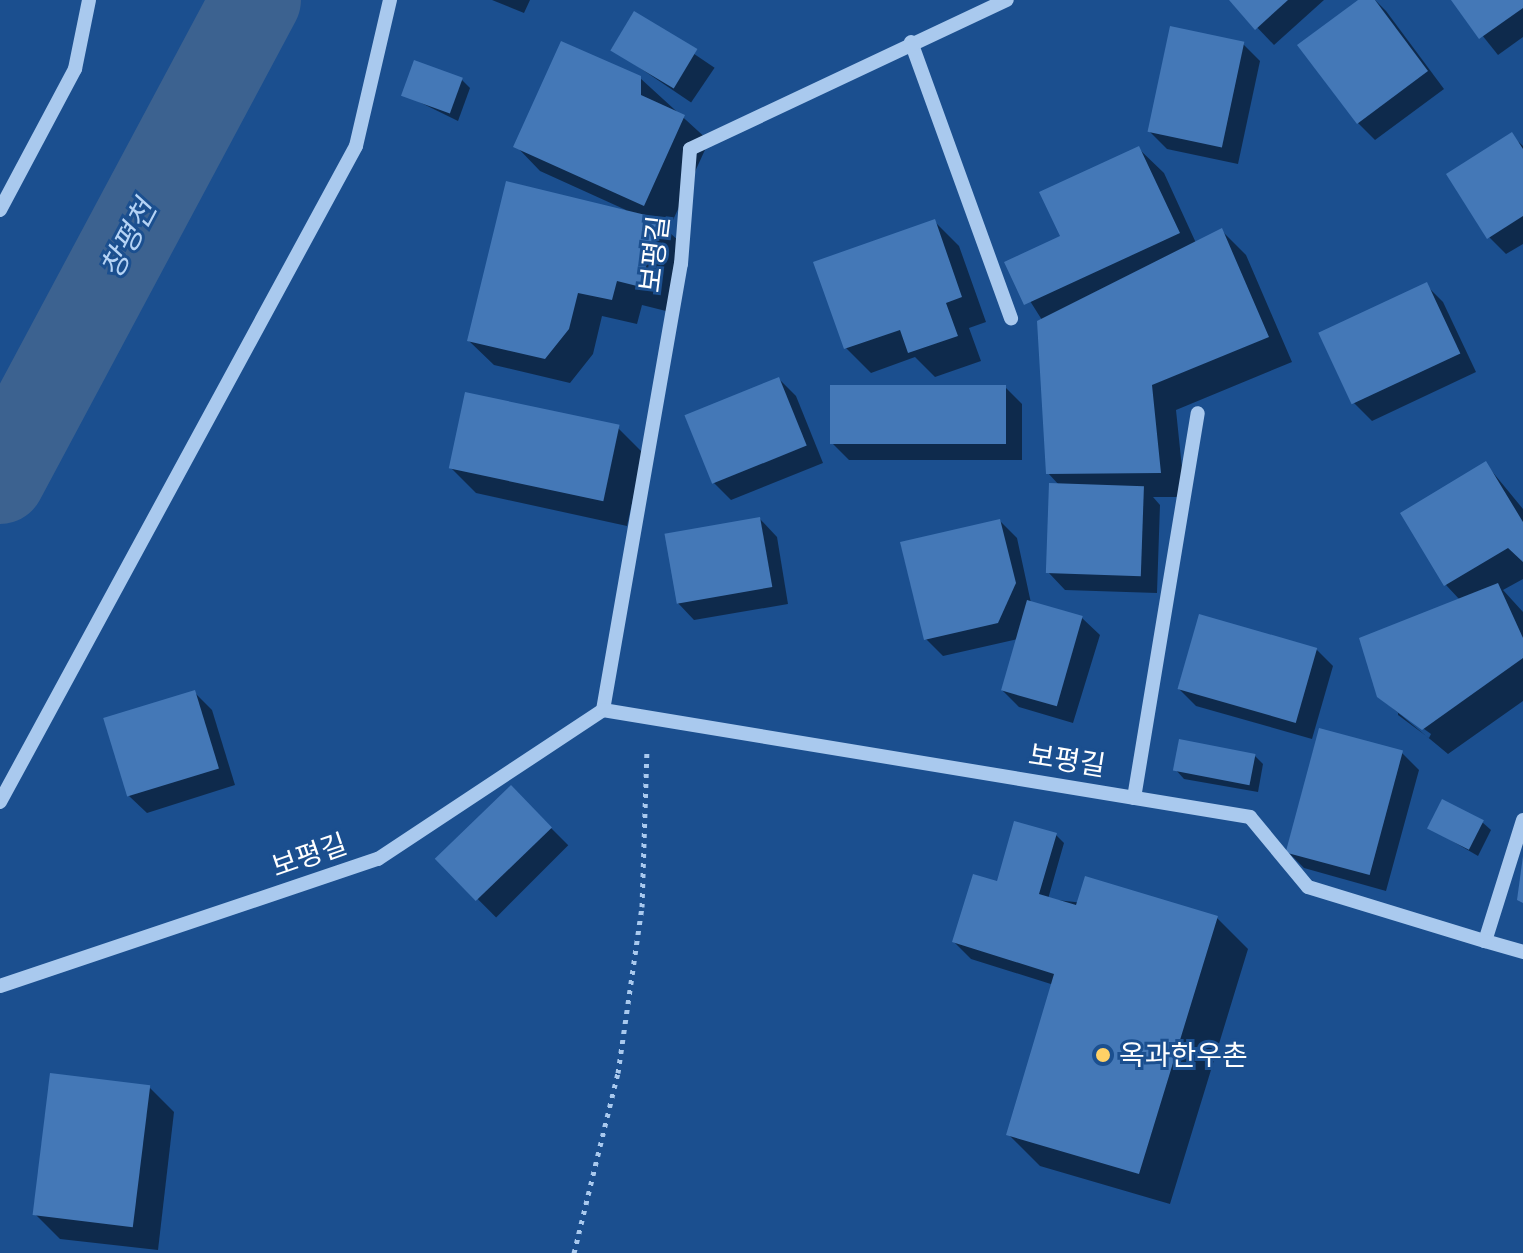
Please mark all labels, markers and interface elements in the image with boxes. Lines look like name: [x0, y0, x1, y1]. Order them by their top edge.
water label: 창평천: [93, 194, 163, 284]
street label: 보평길: [633, 214, 675, 294]
street label: 보평길: [1026, 737, 1108, 783]
street label: 보평길: [267, 827, 351, 883]
place label: 옥과한우촌: [1119, 1038, 1248, 1072]
marker: 옥과한우촌: [1094, 1046, 1112, 1064]

